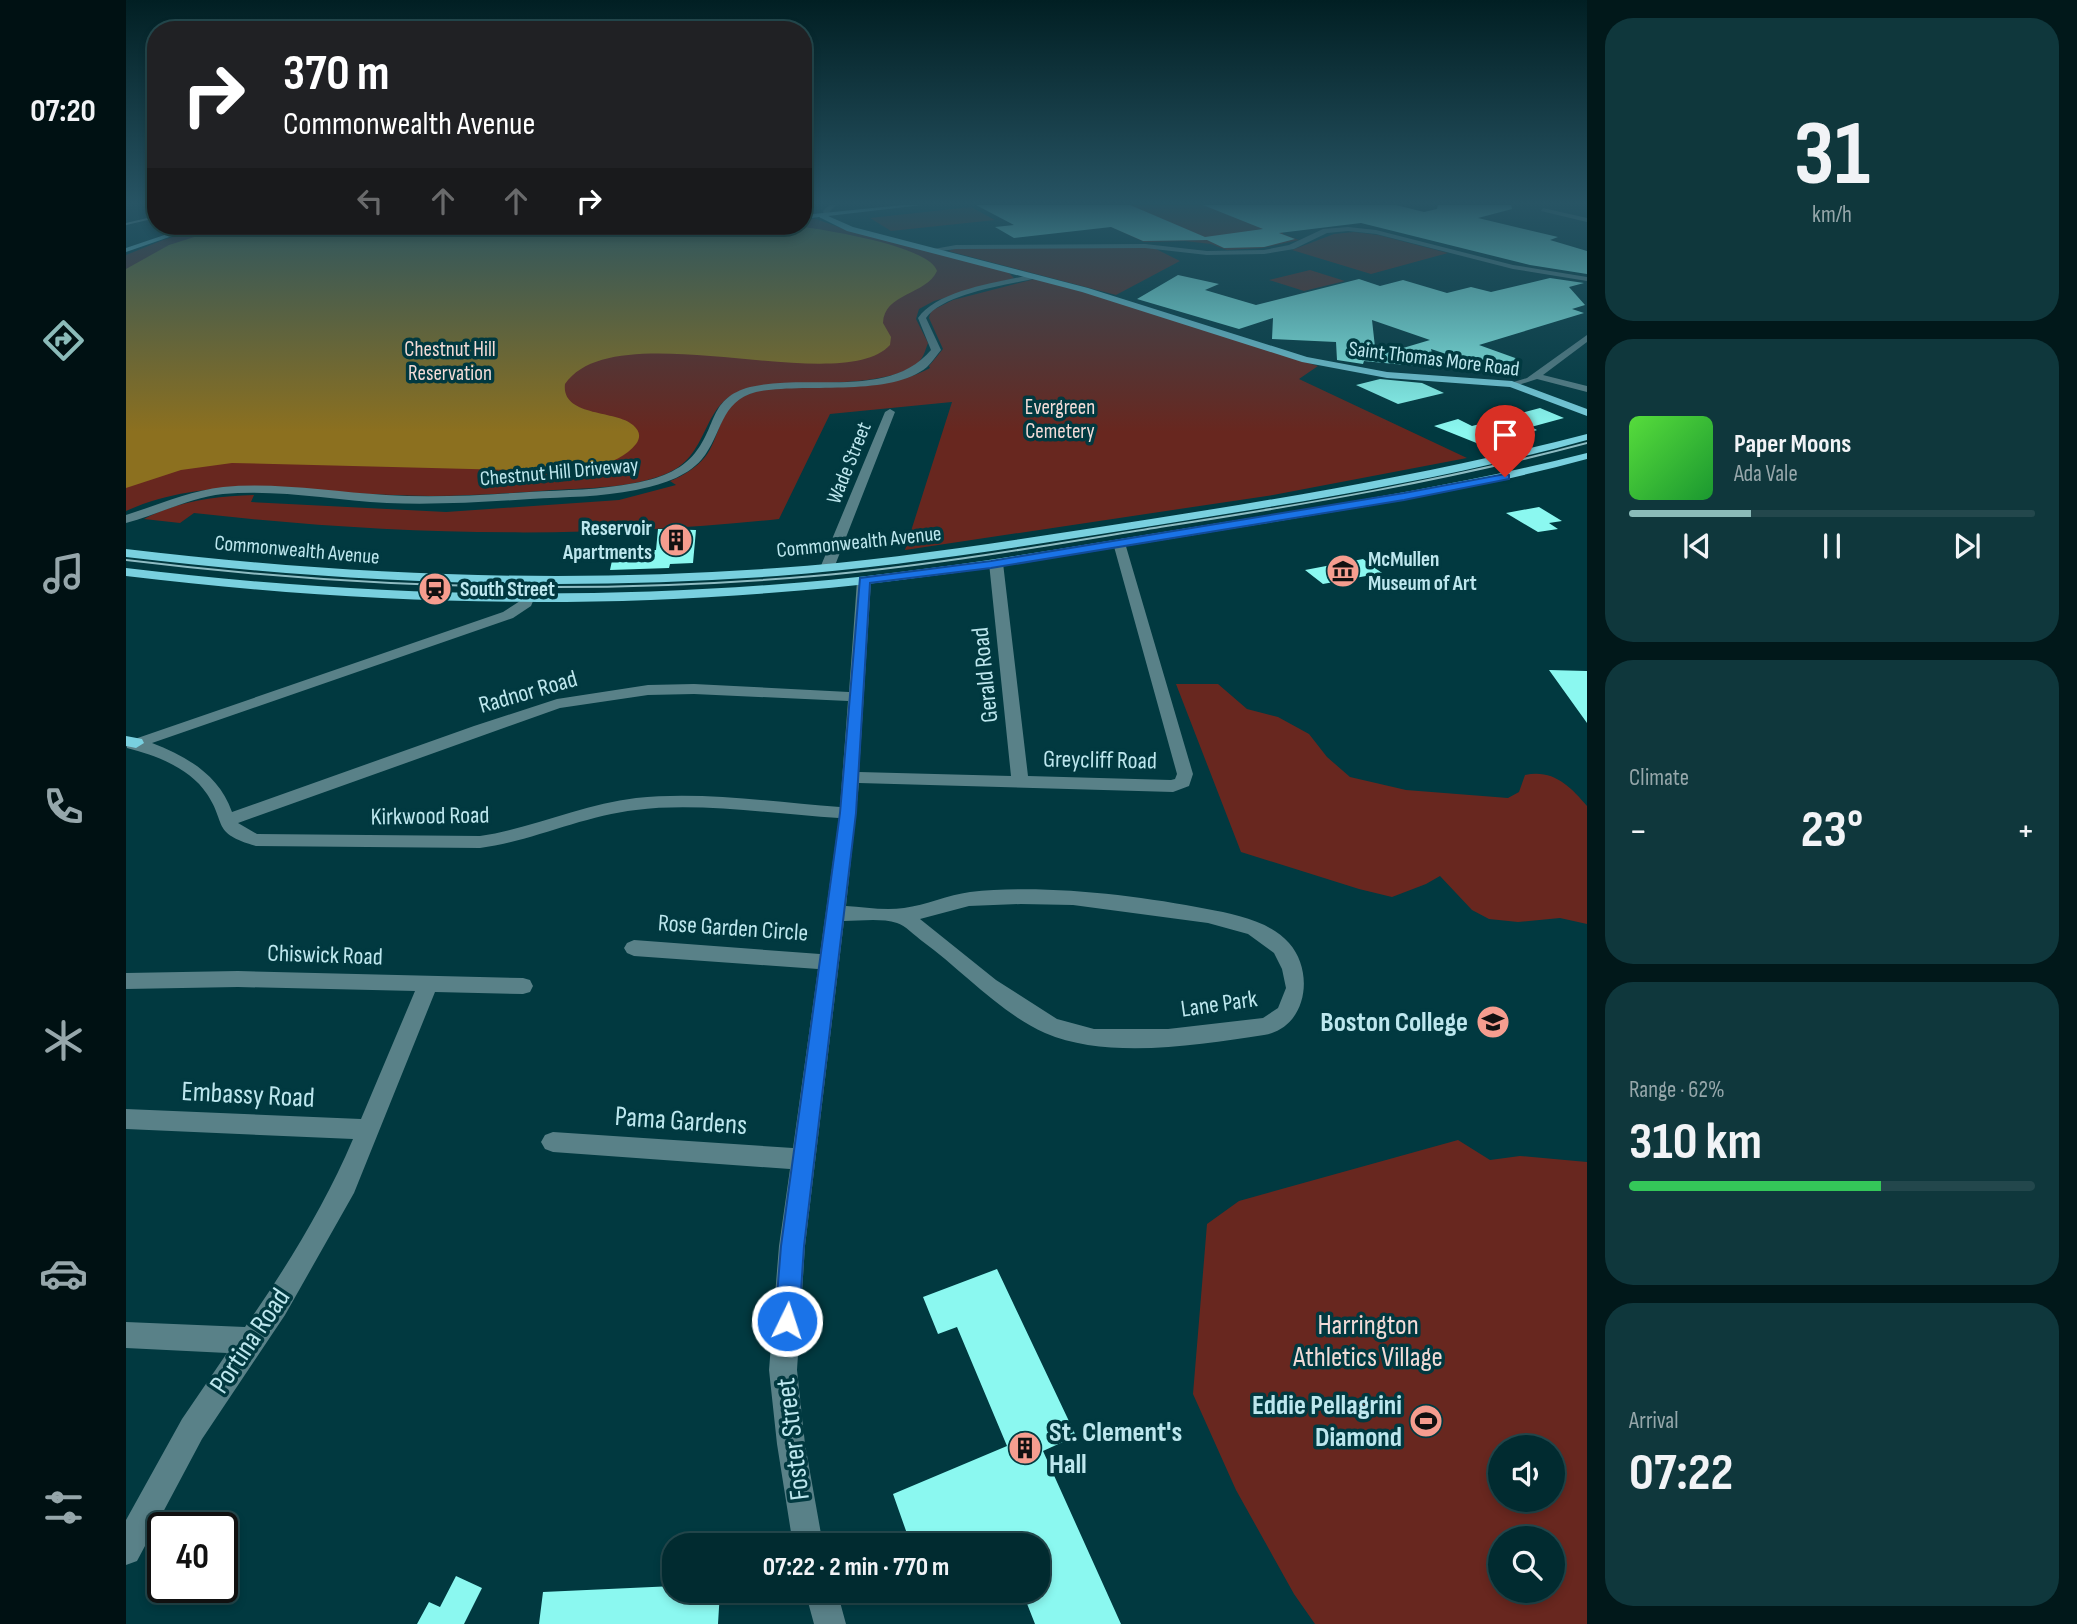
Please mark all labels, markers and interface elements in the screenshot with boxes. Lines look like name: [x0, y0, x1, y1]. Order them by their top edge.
text: 370 m: [283, 45, 390, 104]
icon: right: [168, 49, 259, 140]
text: 07:20: [30, 92, 96, 131]
text: 31: [1794, 101, 1870, 210]
text: Commonwealth Avenue: [283, 105, 535, 144]
icon: left: [351, 182, 389, 220]
icon: ahead: [424, 182, 462, 220]
icon: ahead: [497, 182, 535, 220]
icon: right: [570, 182, 608, 220]
text: km/h: [1812, 201, 1852, 229]
icon: directions: [39, 316, 88, 365]
street label: Saint Thomas More Road: [1347, 336, 1521, 382]
park label: Chestnut Hill Reservation: [404, 337, 496, 386]
park label: Evergreen Cemetery: [1025, 395, 1095, 444]
pin: [1475, 405, 1535, 477]
icon: arrive: [1486, 416, 1524, 454]
street label: Wade Street: [821, 418, 877, 508]
text: Paper Moons: [1734, 429, 1851, 460]
street label: Chestnut Hill Driveway: [479, 453, 639, 491]
text: Ada Vale: [1734, 460, 1798, 488]
place label: Reservoir Apartments: [562, 516, 652, 565]
building icon: Reservoir Apartments: [657, 521, 695, 559]
street label: Commonwealth Avenue: [775, 521, 943, 563]
icon: previous: [1678, 527, 1716, 565]
icon: pause: [1813, 527, 1851, 565]
icon: next: [1948, 527, 1986, 565]
street label: Commonwealth Avenue: [213, 530, 381, 570]
place label: McMullen Museum of Art: [1368, 547, 1477, 596]
icon: music: [39, 549, 88, 598]
museum icon: McMullen Museum of Art: [1324, 552, 1362, 590]
station icon: South Street: [416, 570, 454, 608]
place label: South Street: [460, 577, 555, 602]
street label: Gerald Road: [966, 626, 1004, 724]
street label: Radnor Road: [475, 664, 581, 720]
street label: Greycliff Road: [1043, 745, 1157, 775]
text: Climate: [1629, 764, 1689, 792]
icon: phone: [39, 782, 88, 831]
text: 23°: [1801, 799, 1863, 862]
street label: Kirkwood Road: [370, 800, 490, 832]
text: −: [1629, 809, 1648, 854]
text: +: [2016, 809, 2035, 854]
street label: Rose Garden Circle: [657, 908, 809, 948]
street label: Chiswick Road: [267, 938, 383, 972]
street label: Lane Park: [1179, 984, 1259, 1024]
school or university icon: Boston College: [1474, 1003, 1512, 1041]
place label: Boston College: [1320, 1006, 1468, 1039]
icon: climate: [39, 1016, 88, 1065]
street label: Embassy Road: [180, 1075, 316, 1115]
text: Range · 62%: [1629, 1076, 1725, 1104]
street label: Pama Gardens: [614, 1100, 748, 1142]
text: 310 km: [1629, 1111, 1762, 1174]
icon: car: [39, 1249, 88, 1298]
street label: Portina Road: [203, 1282, 297, 1400]
position arrow: [750, 1284, 824, 1358]
park label: Harrington Athletics Village: [1292, 1309, 1443, 1374]
street label: Foster Street: [769, 1376, 817, 1502]
place label: Eddie Pellagrini Diamond: [1252, 1389, 1402, 1454]
sports icon: Eddie Pellagrini Diamond: [1407, 1402, 1445, 1440]
text: Arrival: [1629, 1407, 1678, 1435]
place label: St. Clement's Hall: [1049, 1416, 1182, 1481]
building icon: St. Clement's Hall: [1006, 1429, 1044, 1467]
map controls: [1488, 1435, 1565, 1603]
button: sound: [1488, 1435, 1565, 1512]
text: 07:22: [1629, 1442, 1733, 1505]
icon: filters: [39, 1483, 88, 1532]
speed limit sign: 40: [147, 1512, 238, 1603]
button: search: [1488, 1526, 1565, 1603]
text: 07:22 · 2 min · 770 m: [763, 1552, 949, 1583]

